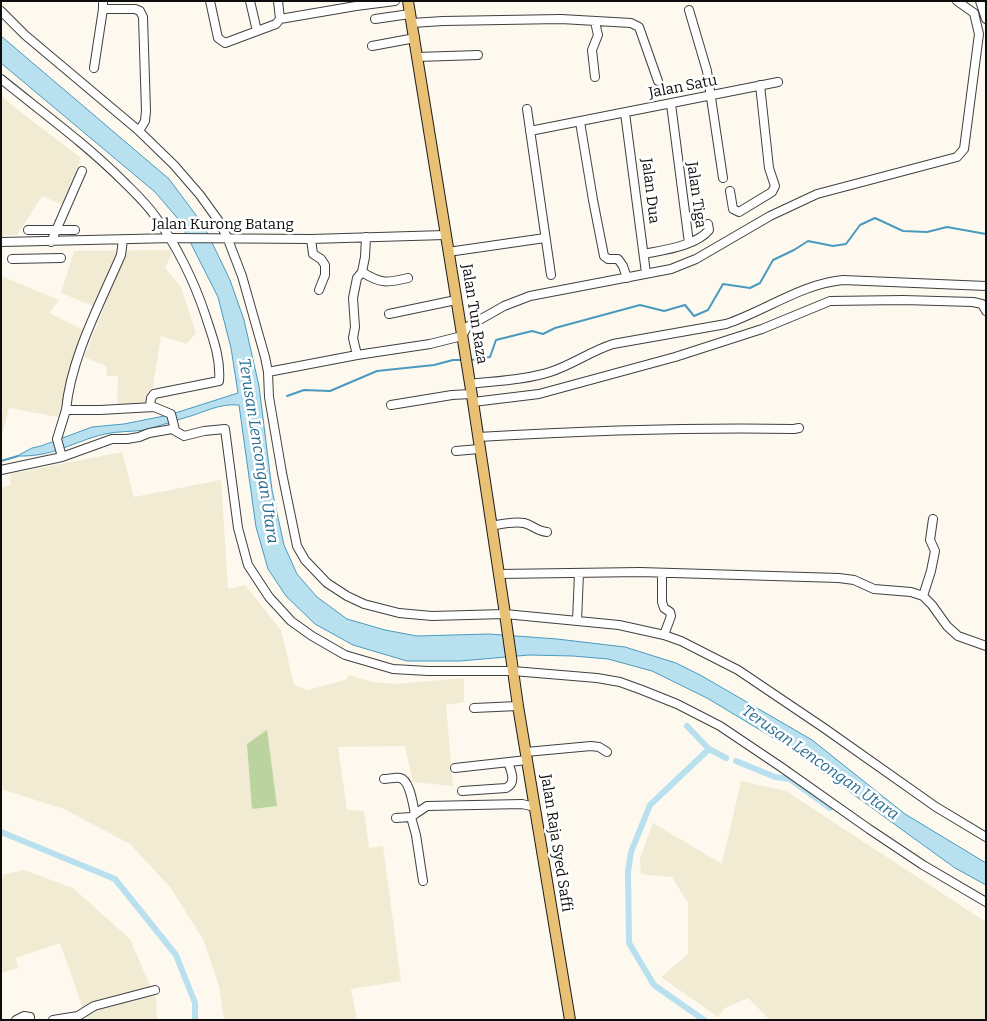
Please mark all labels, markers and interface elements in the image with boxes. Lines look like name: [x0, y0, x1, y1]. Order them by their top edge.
street label: Jalan Satu: [647, 72, 719, 102]
street label: Jalan Dua: [637, 157, 663, 225]
street label: Jalan Tiga: [682, 161, 710, 229]
street label: Jalan Kurong Batang: [152, 216, 294, 234]
street label: Jalan Tun Raza: [457, 263, 491, 365]
water label: Terusan Lencongan Utara: [234, 357, 282, 545]
water label: Terusan Lencongan Utara: [738, 701, 902, 825]
street label: Jalan Raja Syed Saffi: [536, 773, 576, 913]

